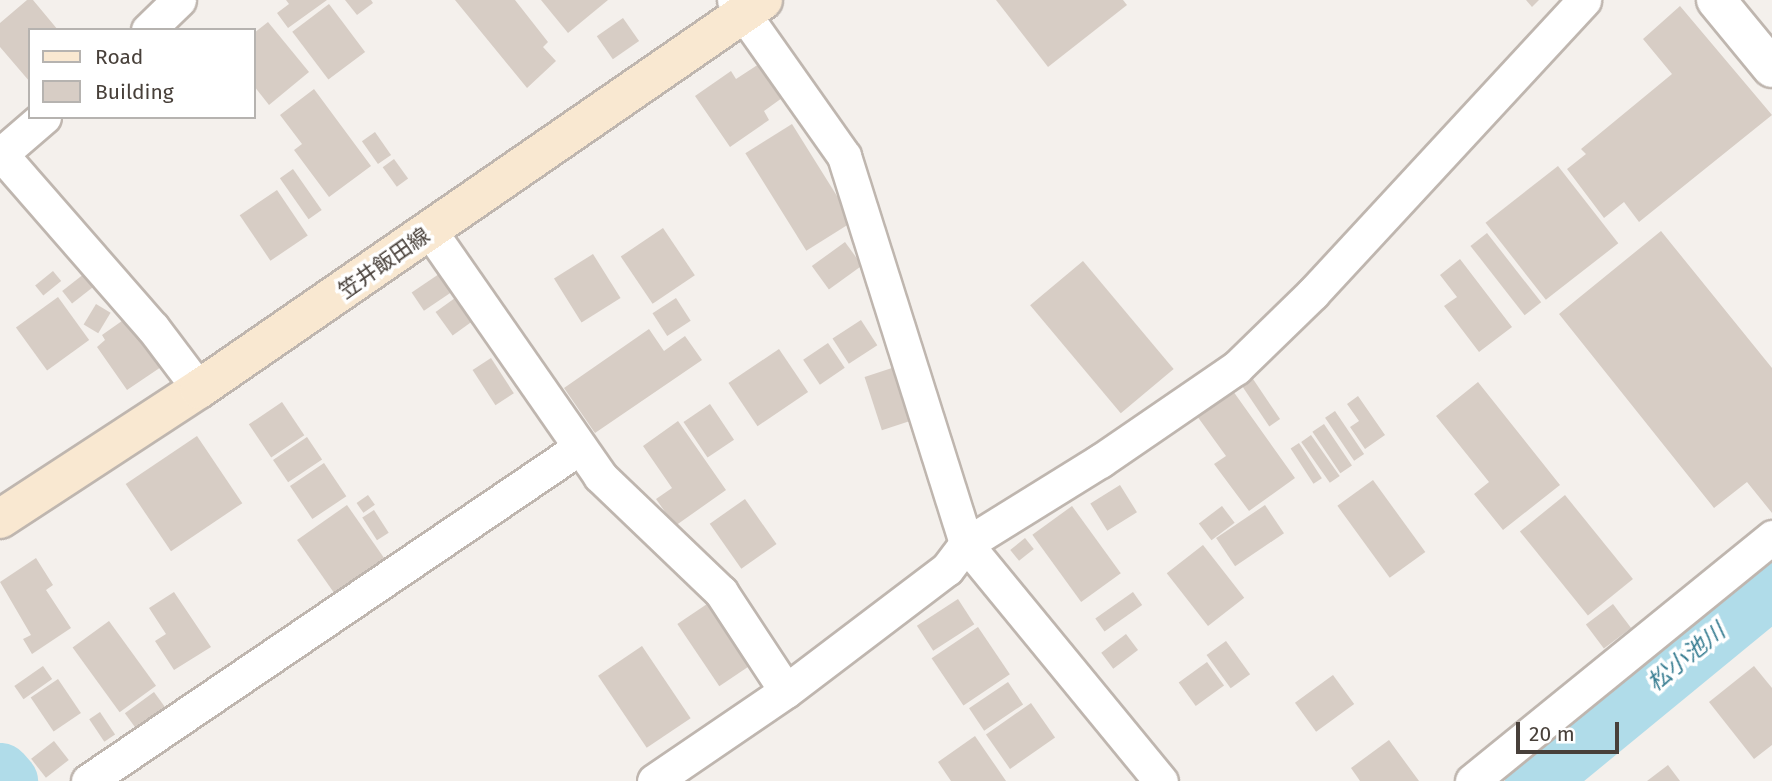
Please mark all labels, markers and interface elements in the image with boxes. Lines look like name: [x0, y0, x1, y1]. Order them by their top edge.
legend: [28, 28, 256, 119]
text: Road: [95, 44, 143, 70]
text: Building: [95, 79, 174, 105]
street label: 笠井飯田線: [334, 223, 434, 303]
water label: 松小池川: [1642, 617, 1730, 697]
scale bar: [1520, 708, 1623, 752]
text: 20 m: [1529, 721, 1575, 747]

